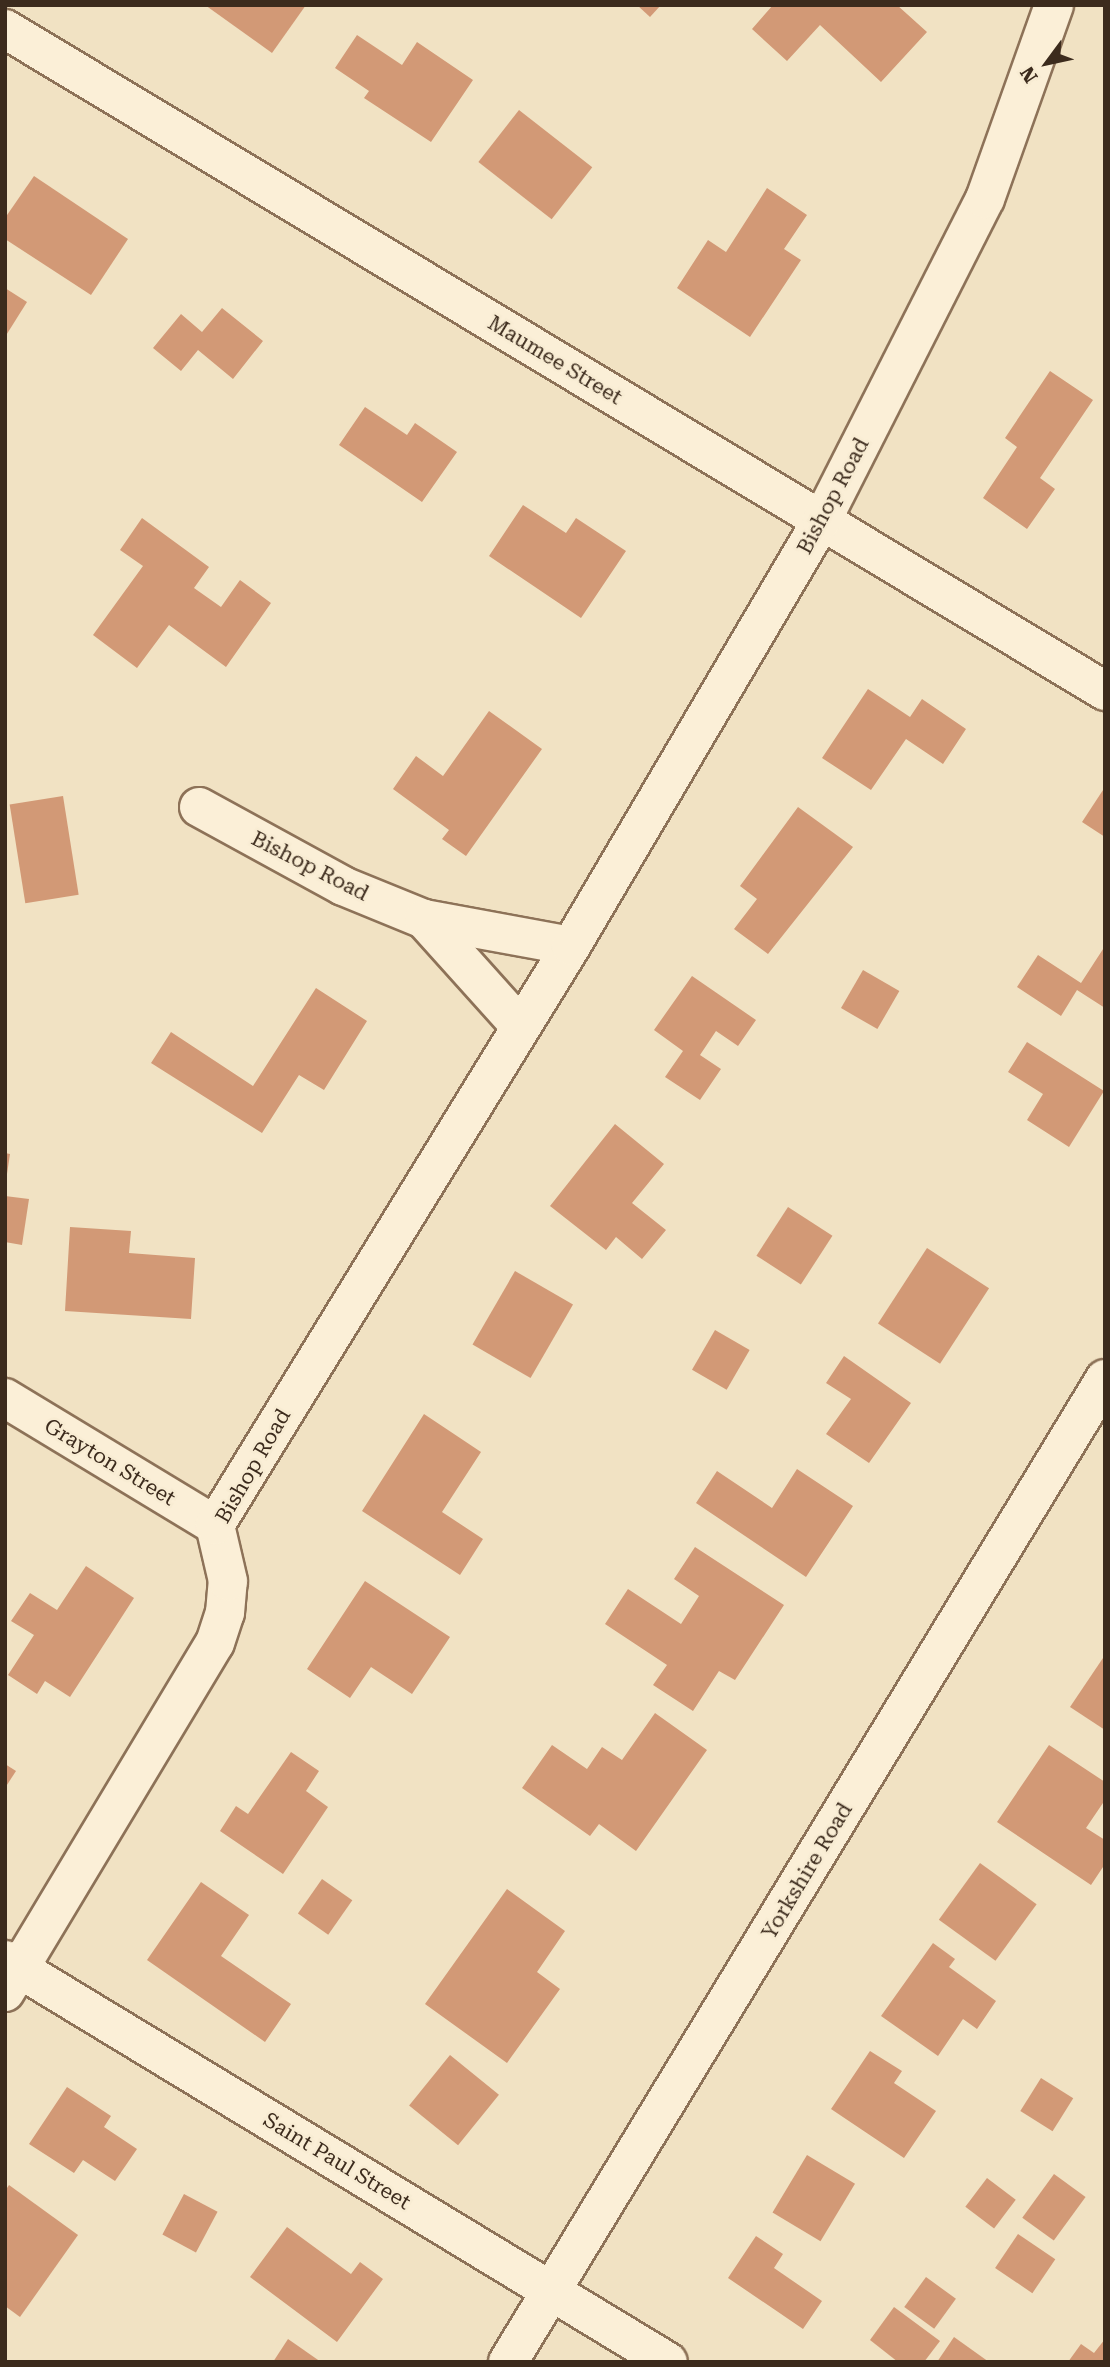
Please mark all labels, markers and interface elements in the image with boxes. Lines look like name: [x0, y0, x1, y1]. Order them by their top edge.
north arrow: [1012, 28, 1082, 98]
text: N: [1015, 62, 1043, 87]
street label: Maumee Street: [483, 310, 627, 410]
street label: Bishop Road: [792, 434, 874, 558]
street label: Bishop Road: [247, 826, 373, 906]
street label: Bishop Road: [210, 1404, 296, 1528]
street label: Grayton Street: [40, 1413, 180, 1511]
street label: Yorkshire Road: [756, 1798, 858, 1944]
street label: Saint Paul Street: [259, 2107, 415, 2215]

